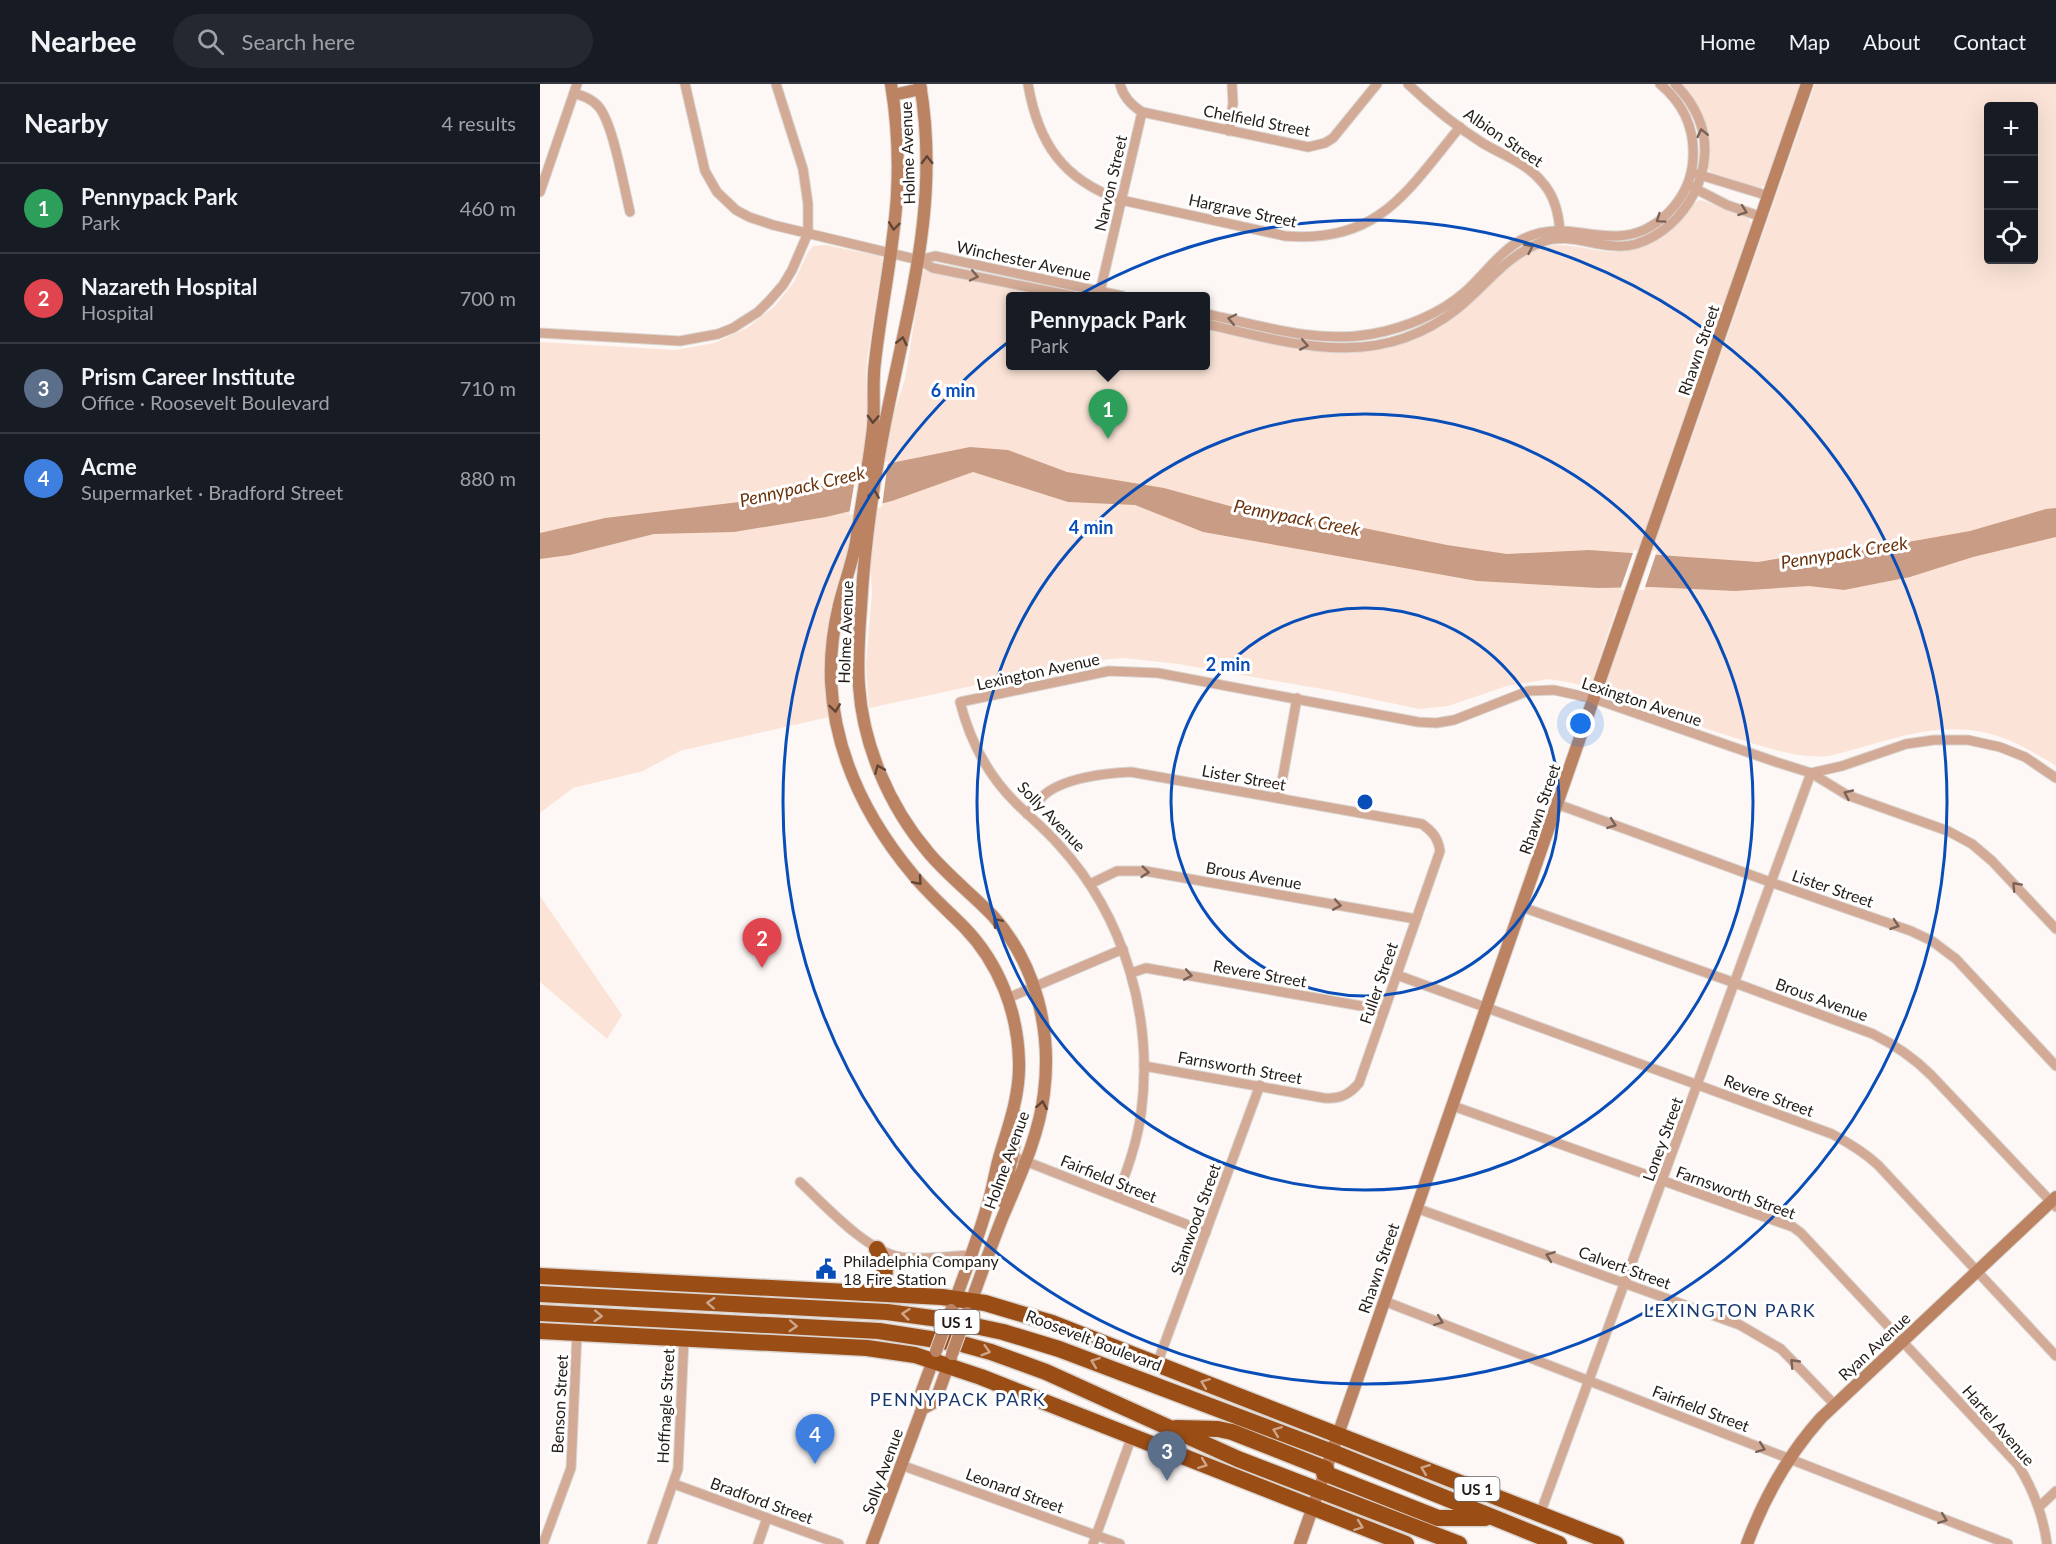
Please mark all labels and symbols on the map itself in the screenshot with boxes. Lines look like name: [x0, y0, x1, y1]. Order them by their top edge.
street label: Chelfield Street: [1202, 100, 1312, 140]
street label: Holme Avenue: [896, 101, 918, 205]
street label: Albion Street: [1461, 104, 1547, 171]
one-way arrow: [1697, 128, 1710, 138]
street label: Narvon Street: [1090, 133, 1130, 233]
one-way arrow: [920, 155, 933, 164]
street label: Hargrave Street: [1187, 189, 1299, 231]
one-way arrow: [1737, 203, 1748, 216]
one-way arrow: [1655, 212, 1666, 223]
one-way arrow: [888, 221, 901, 230]
street label: Winchester Avenue: [955, 236, 1093, 284]
one-way arrow: [1522, 243, 1533, 255]
one-way arrow: [969, 269, 979, 282]
street label: Rhawn Street: [1674, 302, 1722, 398]
one-way arrow: [1228, 313, 1238, 326]
one-way arrow: [895, 337, 908, 347]
one-way arrow: [1298, 338, 1308, 351]
text: 6 min: [931, 379, 975, 401]
pin: 1: [1088, 390, 1128, 439]
one-way arrow: [866, 415, 879, 424]
water label: Pennypack Creek: [737, 461, 867, 511]
one-way arrow: [867, 490, 879, 499]
water label: Pennypack Creek: [1232, 494, 1362, 540]
text: 4 min: [1069, 516, 1113, 538]
water label: Pennypack Creek: [1779, 531, 1909, 573]
street label: Holme Avenue: [834, 580, 856, 684]
street label: Lexington Avenue: [975, 649, 1101, 693]
text: 2 min: [1206, 653, 1250, 675]
street label: Lexington Avenue: [1579, 673, 1705, 729]
one-way arrow: [828, 704, 840, 713]
your location: [1566, 709, 1595, 738]
street label: Lister Street: [1201, 760, 1288, 794]
street label: Rhawn Street: [1515, 761, 1563, 857]
one-way arrow: [874, 765, 886, 776]
street label: Solly Avenue: [1014, 777, 1090, 855]
one-way arrow: [1843, 790, 1854, 802]
centre of rings: [1355, 792, 1375, 812]
one-way arrow: [1606, 817, 1617, 830]
street label: Brous Avenue: [1205, 857, 1303, 893]
one-way arrow: [1140, 865, 1150, 878]
street label: Lister Street: [1790, 865, 1876, 911]
one-way arrow: [911, 874, 922, 885]
one-way arrow: [2012, 883, 2023, 893]
one-way arrow: [1332, 898, 1342, 911]
pin: 2: [742, 918, 782, 968]
one-way arrow: [993, 918, 1004, 929]
one-way arrow: [1889, 918, 1900, 931]
street label: Fuller Street: [1355, 939, 1401, 1026]
street label: Revere Street: [1212, 955, 1308, 991]
one-way arrow: [1184, 969, 1193, 981]
street label: Brous Avenue: [1773, 973, 1871, 1025]
street label: Farnsworth Street: [1176, 1047, 1304, 1087]
street label: Revere Street: [1721, 1070, 1817, 1120]
street label: Loney Street: [1638, 1094, 1686, 1184]
one-way arrow: [1036, 1100, 1048, 1110]
street label: Holme Avenue: [979, 1108, 1033, 1212]
street label: Fairfield Street: [1058, 1150, 1160, 1206]
street label: Stanwood Street: [1166, 1161, 1224, 1277]
street label: Farnsworth Street: [1674, 1162, 1799, 1223]
street label: Rhawn Street: [1354, 1220, 1402, 1316]
street label: Calvert Street: [1576, 1242, 1674, 1293]
place label: Philadelphia Company 18 Fire Station: [843, 1251, 999, 1288]
one-way arrow: [1545, 1251, 1556, 1263]
public building icon: Philadelphia Company 18 Fire Station: [814, 1257, 838, 1281]
one-way arrow: [707, 1297, 716, 1310]
district label: LEXINGTON PARK: [1644, 1299, 1816, 1321]
street label: Roosevelt Boulevard: [1024, 1305, 1164, 1375]
one-way arrow: [902, 1308, 911, 1321]
street label: Ryan Avenue: [1834, 1308, 1914, 1384]
one-way arrow: [594, 1309, 603, 1322]
road number: US 1: [934, 1310, 980, 1334]
one-way arrow: [1433, 1314, 1444, 1327]
one-way arrow: [789, 1319, 798, 1332]
one-way arrow: [980, 1344, 991, 1356]
street label: Hoffnagle Street: [652, 1348, 678, 1464]
street label: Benson Street: [547, 1354, 571, 1454]
one-way arrow: [1090, 1357, 1100, 1370]
one-way arrow: [1791, 1359, 1802, 1370]
one-way arrow: [1200, 1378, 1211, 1390]
street label: Fairfield Street: [1650, 1381, 1752, 1435]
street label: Hartel Avenue: [1959, 1381, 2039, 1469]
district label: PENNYPACK PARK: [870, 1388, 1046, 1410]
pin: 4: [796, 1414, 834, 1464]
street label: Solly Avenue: [858, 1426, 906, 1516]
one-way arrow: [1272, 1426, 1283, 1439]
pin: 3: [1148, 1432, 1186, 1481]
one-way arrow: [1755, 1441, 1766, 1453]
one-way arrow: [1197, 1457, 1208, 1470]
street label: Leonard Street: [963, 1464, 1067, 1517]
one-way arrow: [1420, 1464, 1431, 1476]
street label: Bradford Street: [708, 1473, 816, 1527]
road number: US 1: [1454, 1477, 1500, 1501]
one-way arrow: [1937, 1511, 1947, 1524]
one-way arrow: [1353, 1519, 1364, 1531]

